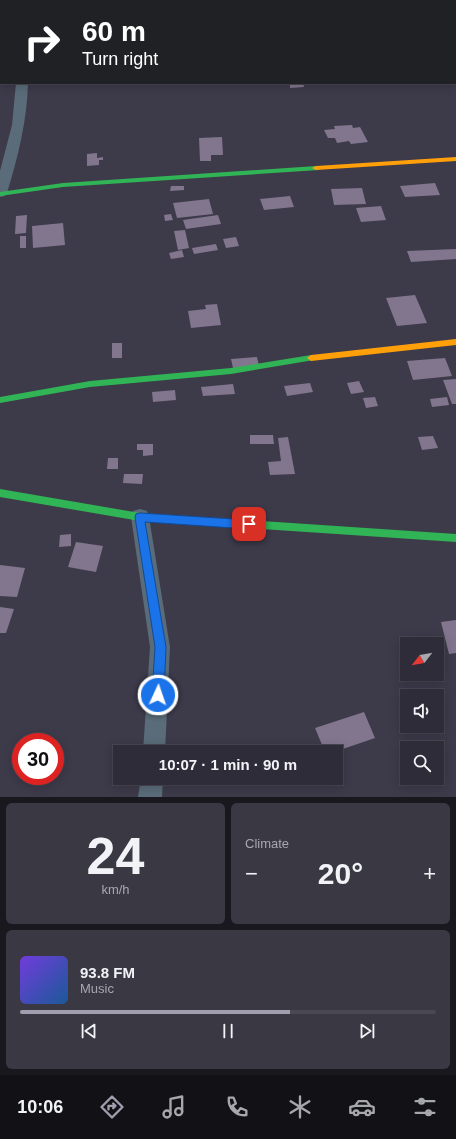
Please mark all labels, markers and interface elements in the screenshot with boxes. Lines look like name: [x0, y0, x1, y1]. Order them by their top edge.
icon: right: [16, 16, 68, 68]
text: 60 m: [82, 16, 146, 47]
text: Turn right: [82, 49, 158, 69]
pin: [232, 507, 266, 541]
icon: arrive: [238, 513, 260, 535]
north arrow: [400, 637, 444, 681]
map controls: [400, 637, 444, 785]
position arrow: [137, 674, 179, 716]
button: sound: [400, 689, 444, 733]
speed limit sign: 30: [12, 733, 64, 785]
button: search: [400, 741, 444, 785]
text: 10:07 · 1 min · 90 m: [159, 756, 297, 773]
text: 24: [87, 827, 144, 885]
text: Climate: [245, 836, 289, 851]
text: 20°: [318, 857, 363, 890]
text: −: [245, 861, 258, 886]
text: +: [423, 861, 436, 886]
text: km/h: [101, 882, 130, 897]
text: 93.8 FM: [80, 964, 135, 981]
text: Music: [80, 981, 114, 996]
icon: previous: [78, 1020, 100, 1042]
icon: pause: [217, 1020, 239, 1042]
icon: next: [356, 1020, 378, 1042]
icon: directions: [98, 1093, 126, 1121]
icon: music: [160, 1093, 188, 1121]
icon: phone: [223, 1093, 251, 1121]
icon: climate: [286, 1093, 314, 1121]
icon: car: [348, 1093, 376, 1121]
icon: filters: [411, 1093, 439, 1121]
text: 10:06: [17, 1097, 63, 1117]

